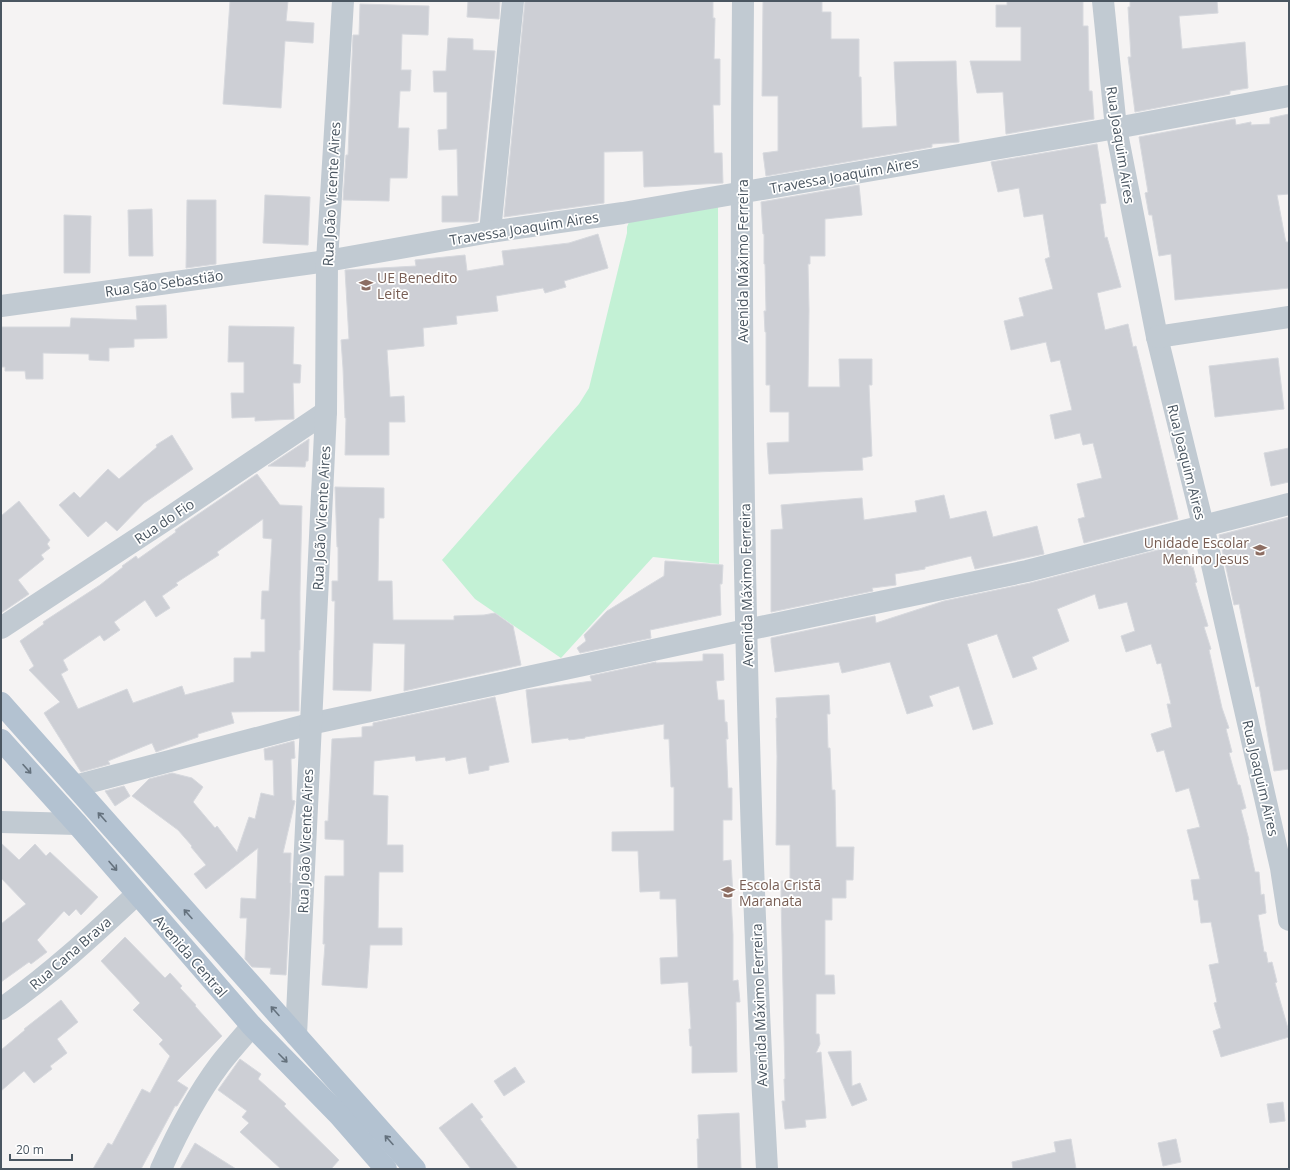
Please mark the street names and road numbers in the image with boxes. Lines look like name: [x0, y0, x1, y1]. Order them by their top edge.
street label: Rua Joaquim Aires: [1102, 85, 1140, 205]
street label: Rua João Vicente Aires: [318, 121, 344, 267]
street label: Travessa Joaquim Aires: [768, 153, 920, 197]
street label: Avenida Máximo Ferreira: [733, 179, 752, 343]
street label: Travessa Joaquim Aires: [448, 207, 600, 249]
street label: Rua São Sebastião: [104, 265, 224, 301]
street label: Rua Joaquim Aires: [1163, 402, 1211, 522]
street label: Rua João Vicente Aires: [308, 445, 334, 591]
street label: Rua do Fio: [130, 494, 198, 548]
street label: Avenida Máximo Ferreira: [735, 503, 757, 667]
street label: Rua Joaquim Aires: [1238, 718, 1284, 838]
street label: Rua João Vicente Aires: [293, 768, 317, 914]
street label: Avenida Central: [150, 911, 232, 1001]
street label: Rua Cana Brava: [25, 912, 115, 994]
street label: Avenida Máximo Ferreira: [747, 923, 771, 1087]

